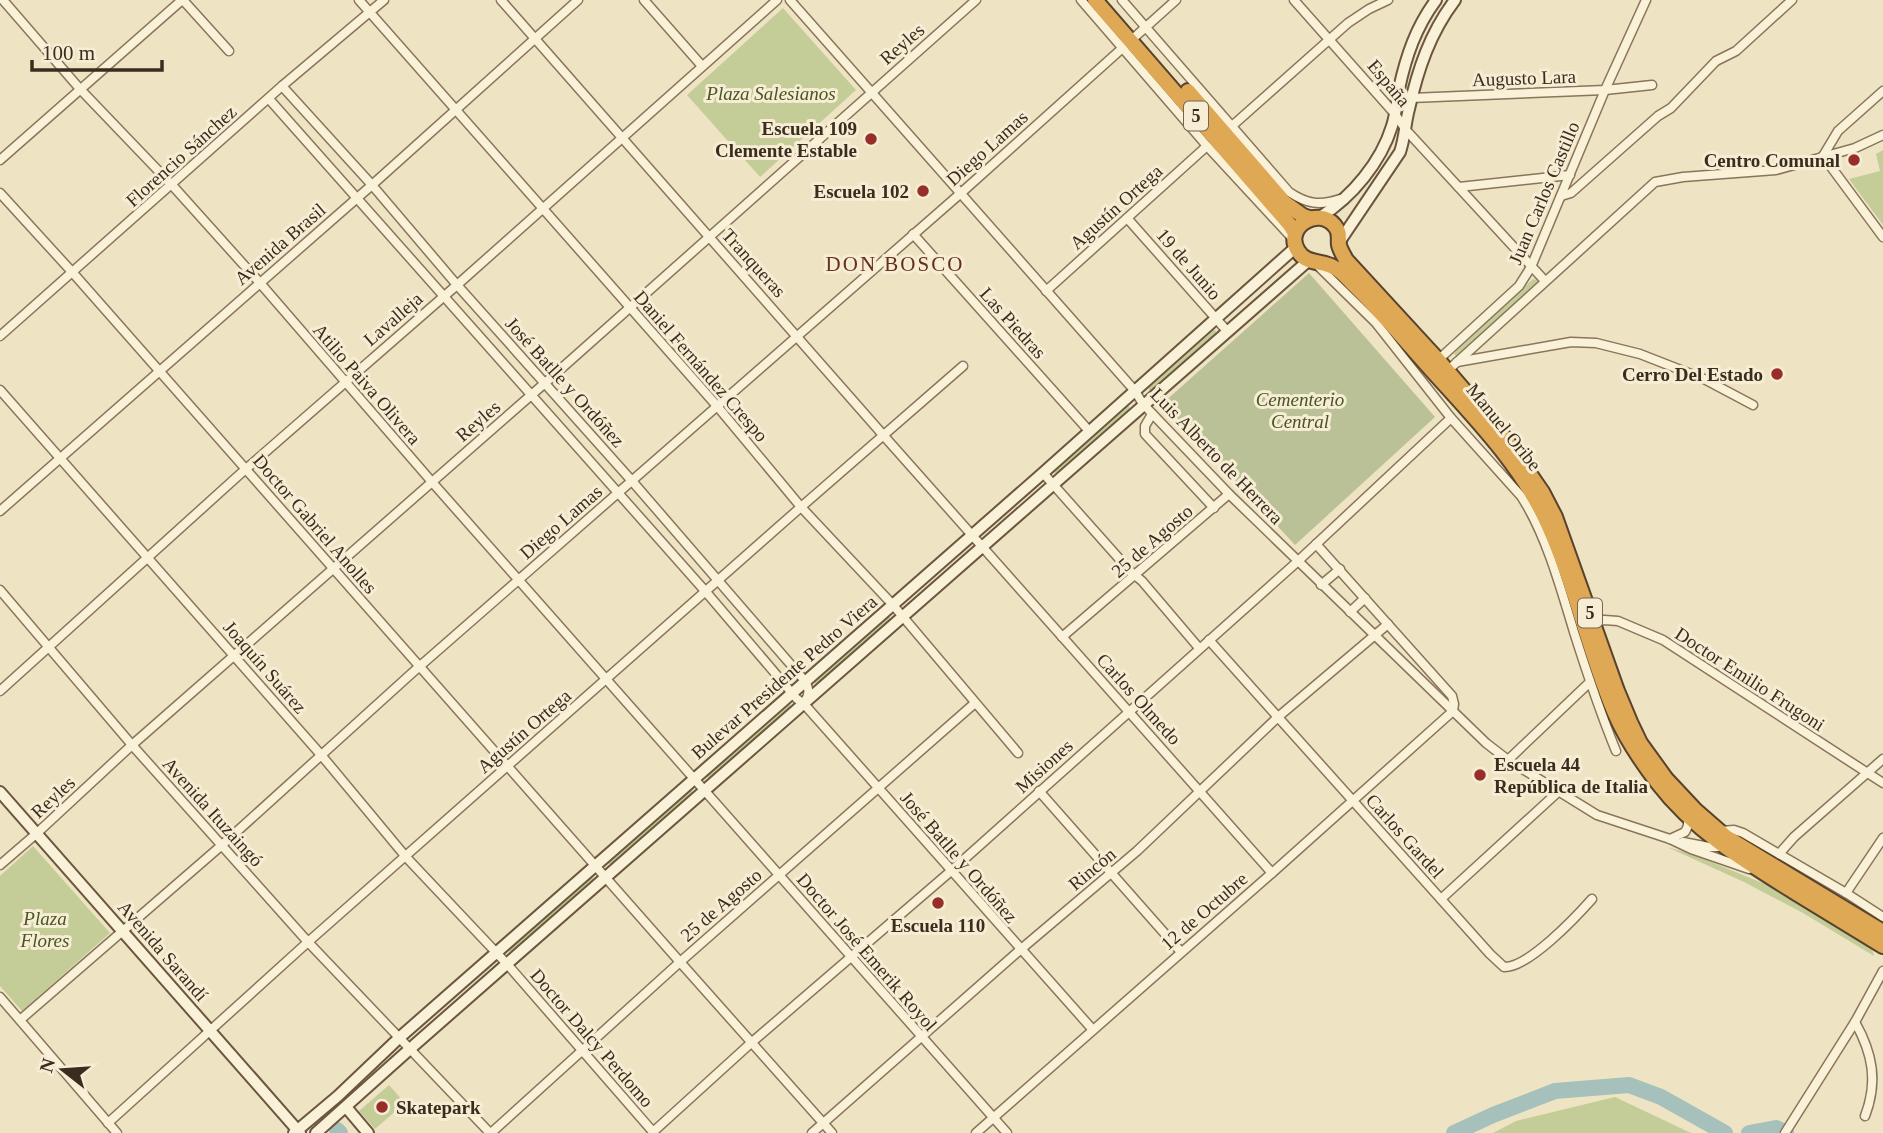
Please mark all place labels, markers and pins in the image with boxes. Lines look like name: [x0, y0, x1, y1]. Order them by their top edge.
place label: Escuela 109 Clemente Estable: [715, 118, 857, 161]
marker: Escuela 109 Clemente Estable: [863, 131, 879, 147]
place label: Centro Comunal: [1704, 150, 1840, 171]
marker: Centro Comunal: [1846, 152, 1862, 168]
place label: Escuela 102: [813, 181, 909, 202]
marker: Escuela 102: [915, 183, 931, 199]
place label: Cerro Del Estado: [1622, 364, 1763, 385]
marker: Cerro Del Estado: [1769, 366, 1785, 382]
place label: Escuela 44 República de Italia: [1494, 754, 1649, 797]
marker: Escuela 44 República de Italia: [1472, 767, 1488, 783]
marker: Escuela 110: [930, 895, 946, 911]
place label: Escuela 110: [891, 915, 985, 936]
place label: Skatepark: [396, 1097, 481, 1118]
marker: Skatepark: [374, 1099, 390, 1115]

